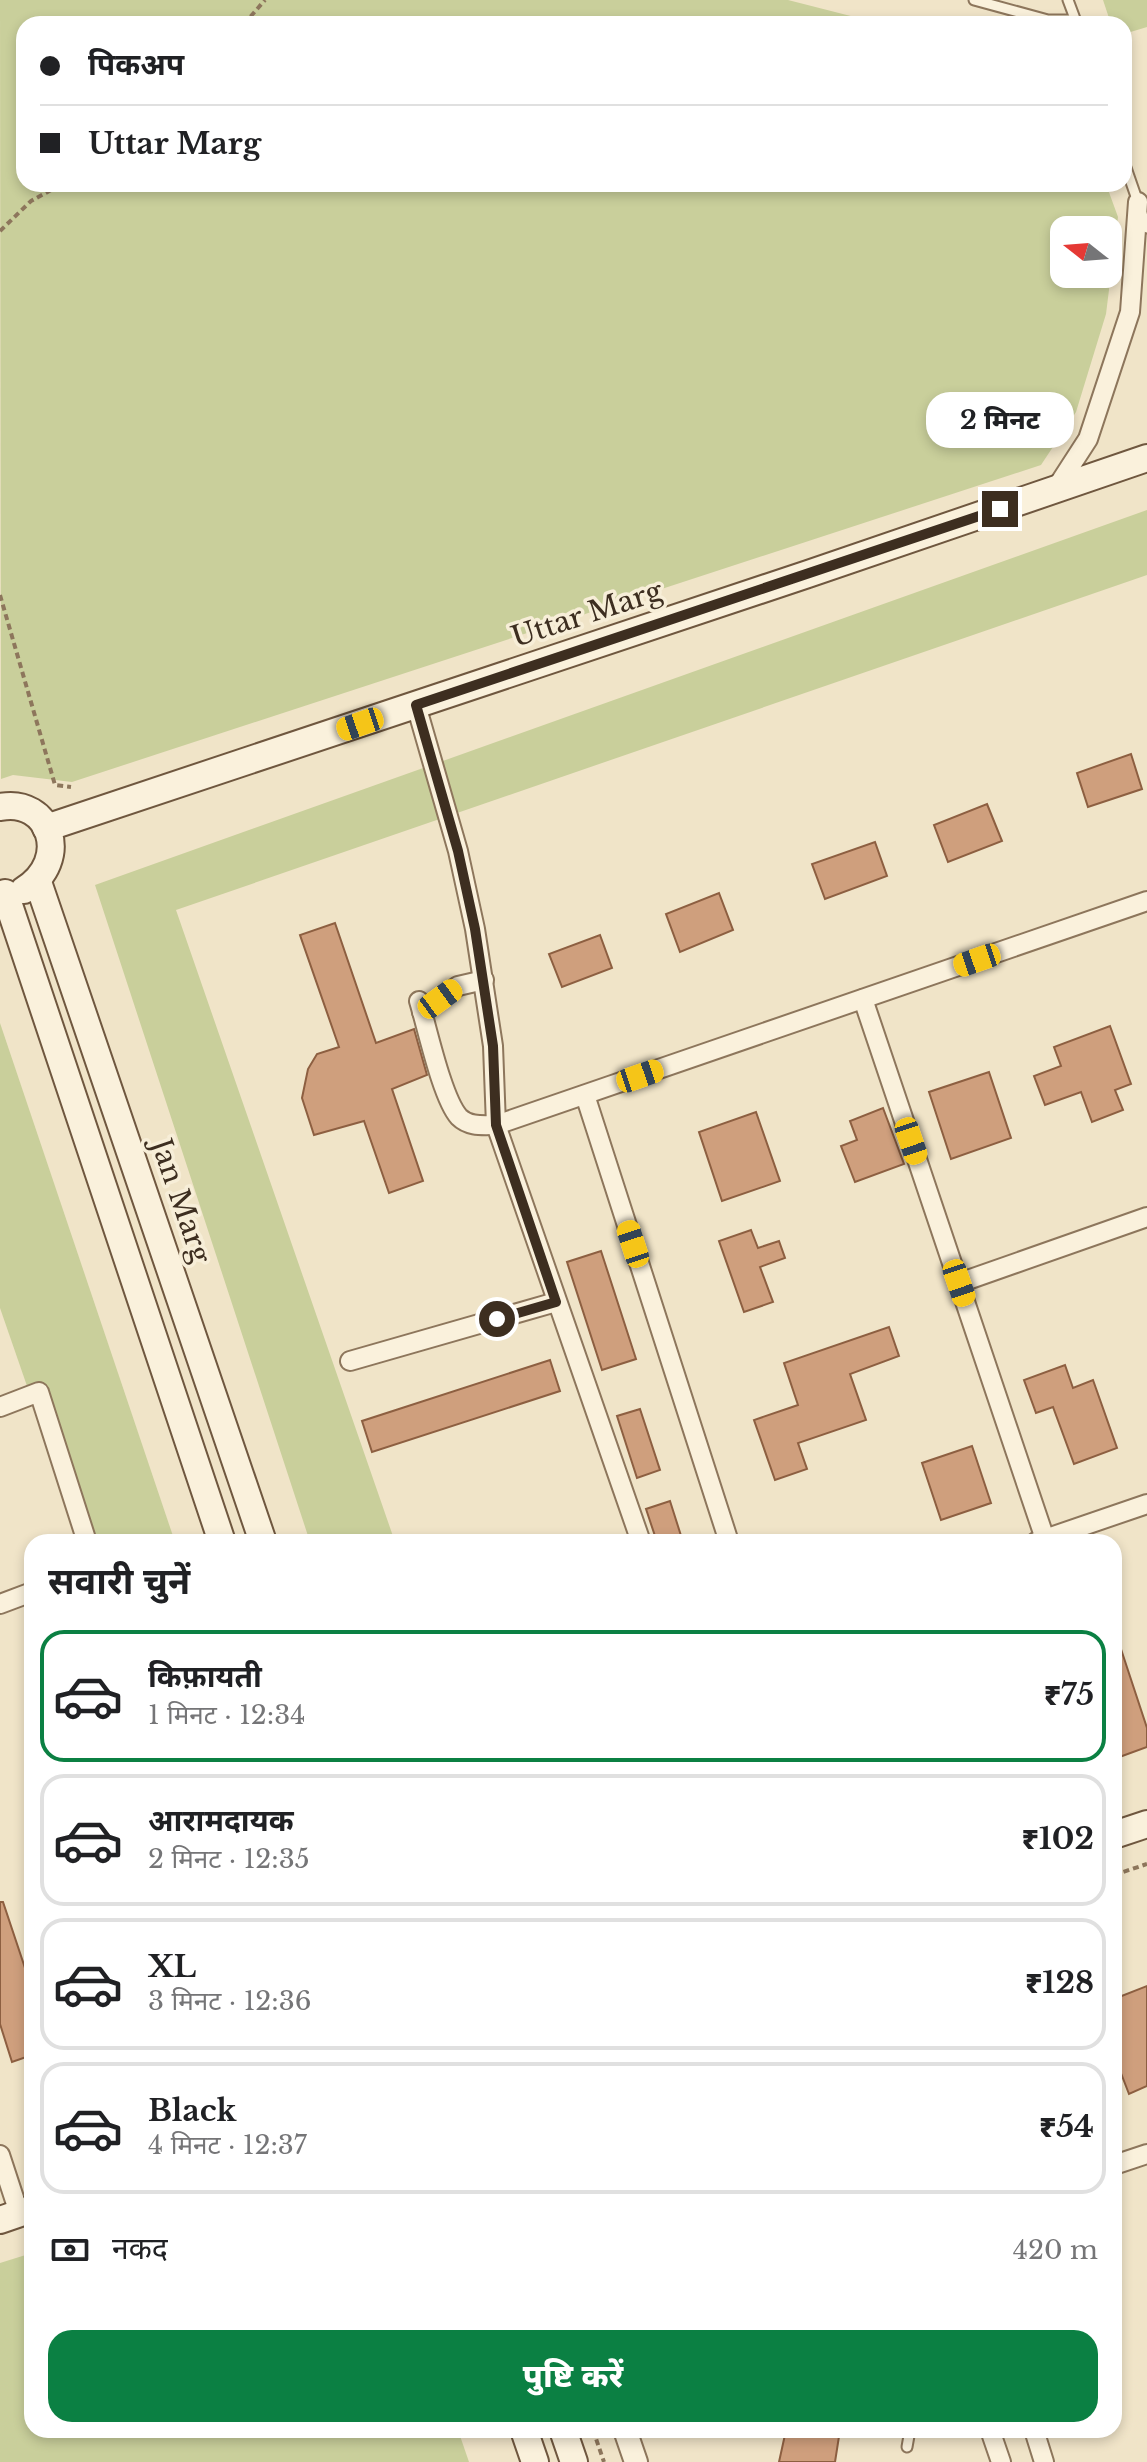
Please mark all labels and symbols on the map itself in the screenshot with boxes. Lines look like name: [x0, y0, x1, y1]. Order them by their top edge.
north arrow: [1050, 216, 1122, 288]
callout: 2 मिनट: [926, 393, 1074, 449]
route end: [982, 491, 1018, 527]
street label: Uttar Marg: [507, 573, 668, 655]
car: [333, 705, 387, 743]
car: [950, 941, 1004, 979]
car: [414, 975, 466, 1023]
car: [613, 1057, 667, 1095]
car: [892, 1114, 930, 1168]
street label: Jan Marg: [142, 1130, 219, 1269]
car: [614, 1217, 652, 1271]
car: [940, 1256, 978, 1310]
route start: [479, 1301, 515, 1337]

